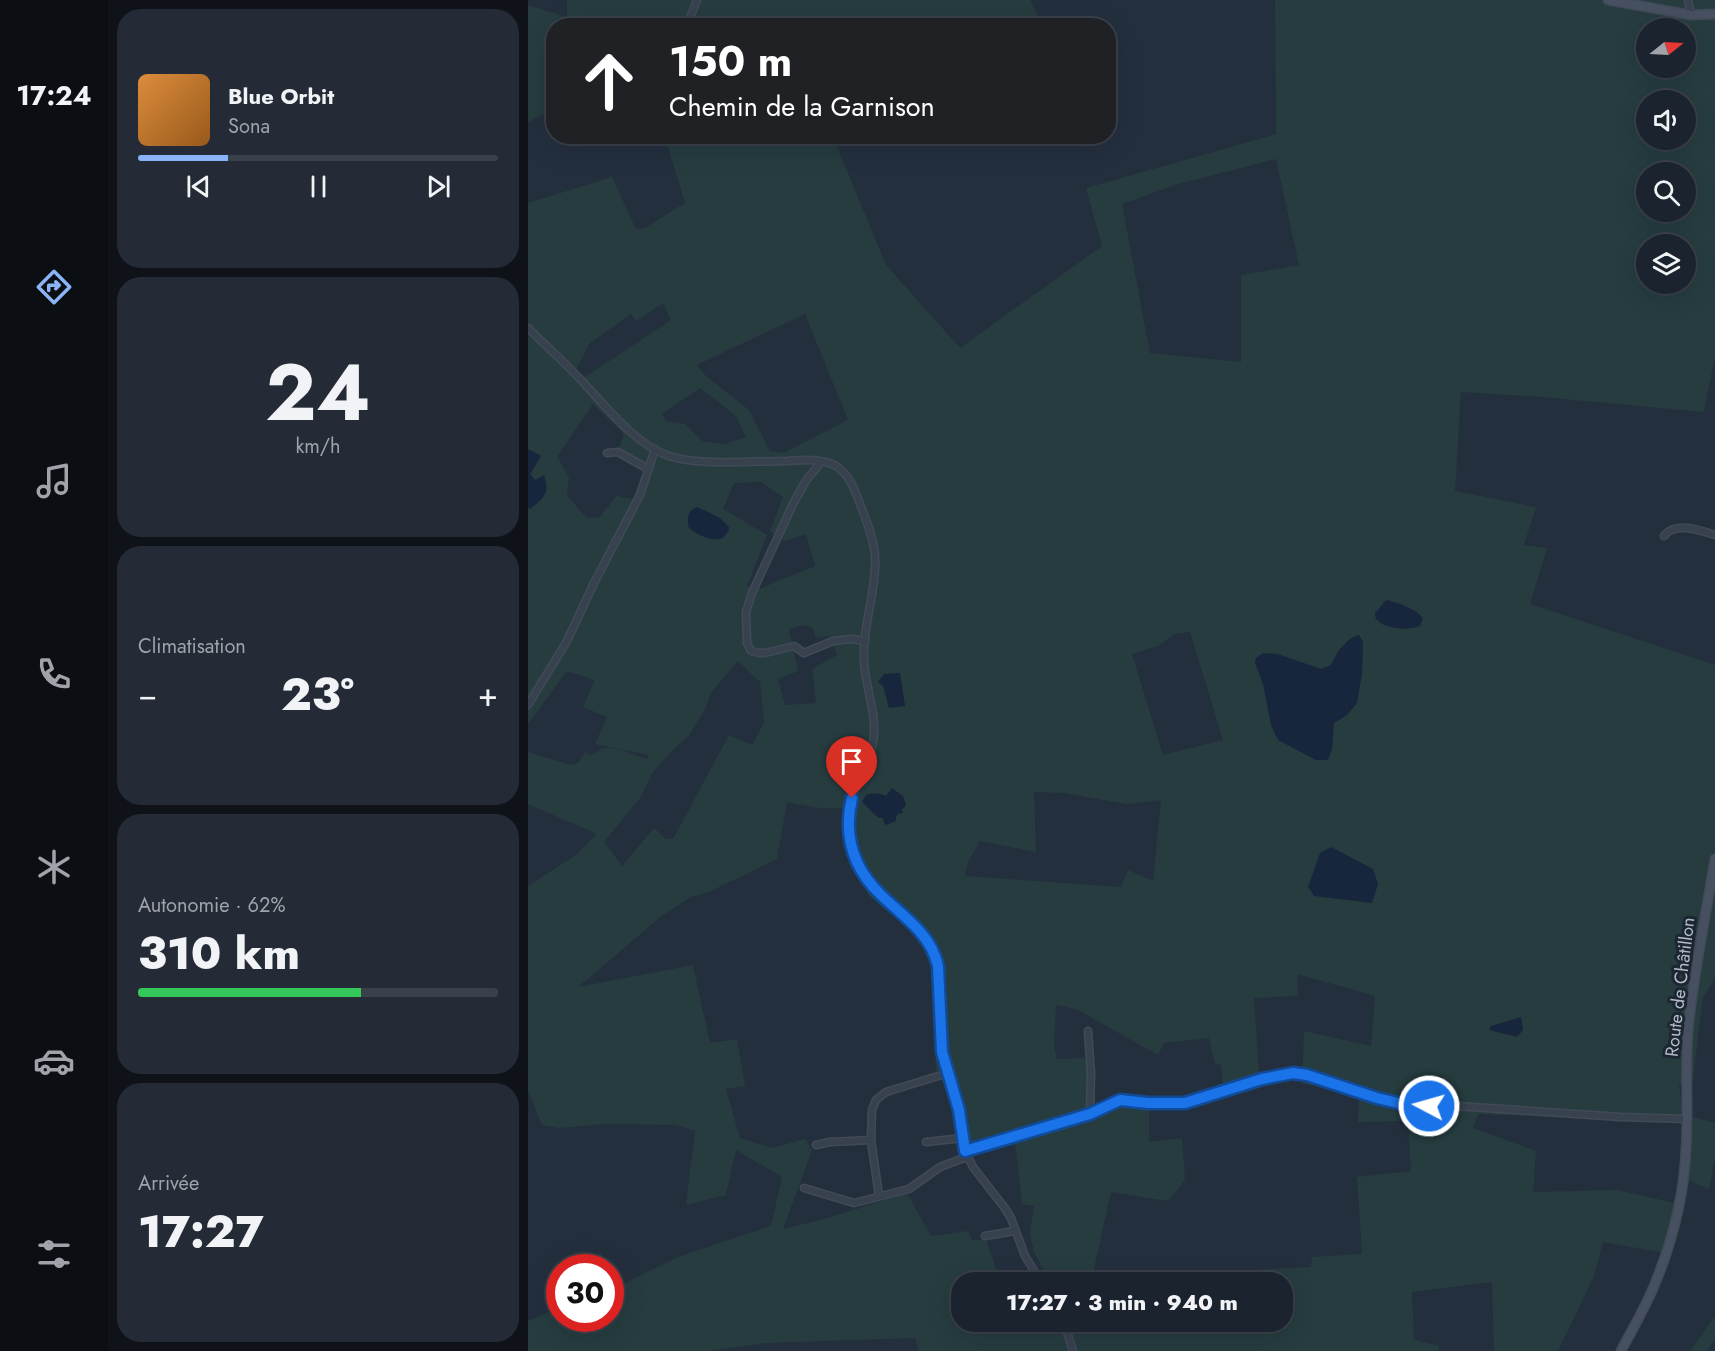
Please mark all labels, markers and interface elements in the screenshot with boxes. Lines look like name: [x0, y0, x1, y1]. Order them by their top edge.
north arrow: [1636, 18, 1696, 78]
map controls: [1636, 18, 1696, 294]
text: 150 m: [669, 31, 792, 92]
icon: ahead: [570, 42, 648, 120]
text: 17:24: [16, 76, 92, 115]
text: Blue Orbit: [228, 80, 334, 112]
text: Chemin de la Garnison: [669, 87, 935, 126]
button: sound: [1636, 90, 1696, 150]
text: Sona: [228, 112, 270, 141]
button: search: [1636, 162, 1696, 222]
icon: previous: [182, 170, 215, 203]
icon: pause: [302, 170, 335, 203]
icon: next: [422, 170, 455, 203]
button: layers: [1636, 234, 1696, 294]
icon: directions: [33, 266, 75, 308]
text: 24: [265, 337, 371, 449]
text: km/h: [295, 432, 341, 461]
icon: music: [33, 460, 75, 502]
text: Climatisation: [138, 632, 246, 661]
icon: phone: [33, 653, 75, 695]
text: 23°: [281, 662, 354, 727]
text: −: [138, 671, 157, 718]
text: +: [478, 671, 498, 718]
pin: [826, 736, 877, 798]
icon: arrive: [835, 745, 868, 778]
icon: climate: [33, 846, 75, 888]
text: Autonomie · 62%: [138, 891, 285, 920]
street label: Route de Châtillon: [1659, 916, 1701, 1058]
text: 310 km: [138, 921, 300, 986]
icon: car: [33, 1040, 75, 1082]
position arrow: [1397, 1074, 1461, 1138]
text: Arrivée: [138, 1169, 199, 1198]
text: 17:27: [138, 1199, 264, 1264]
icon: filters: [33, 1233, 75, 1275]
speed limit sign: 30: [546, 1254, 624, 1332]
text: 17:27 · 3 min · 940 m: [1006, 1286, 1238, 1318]

